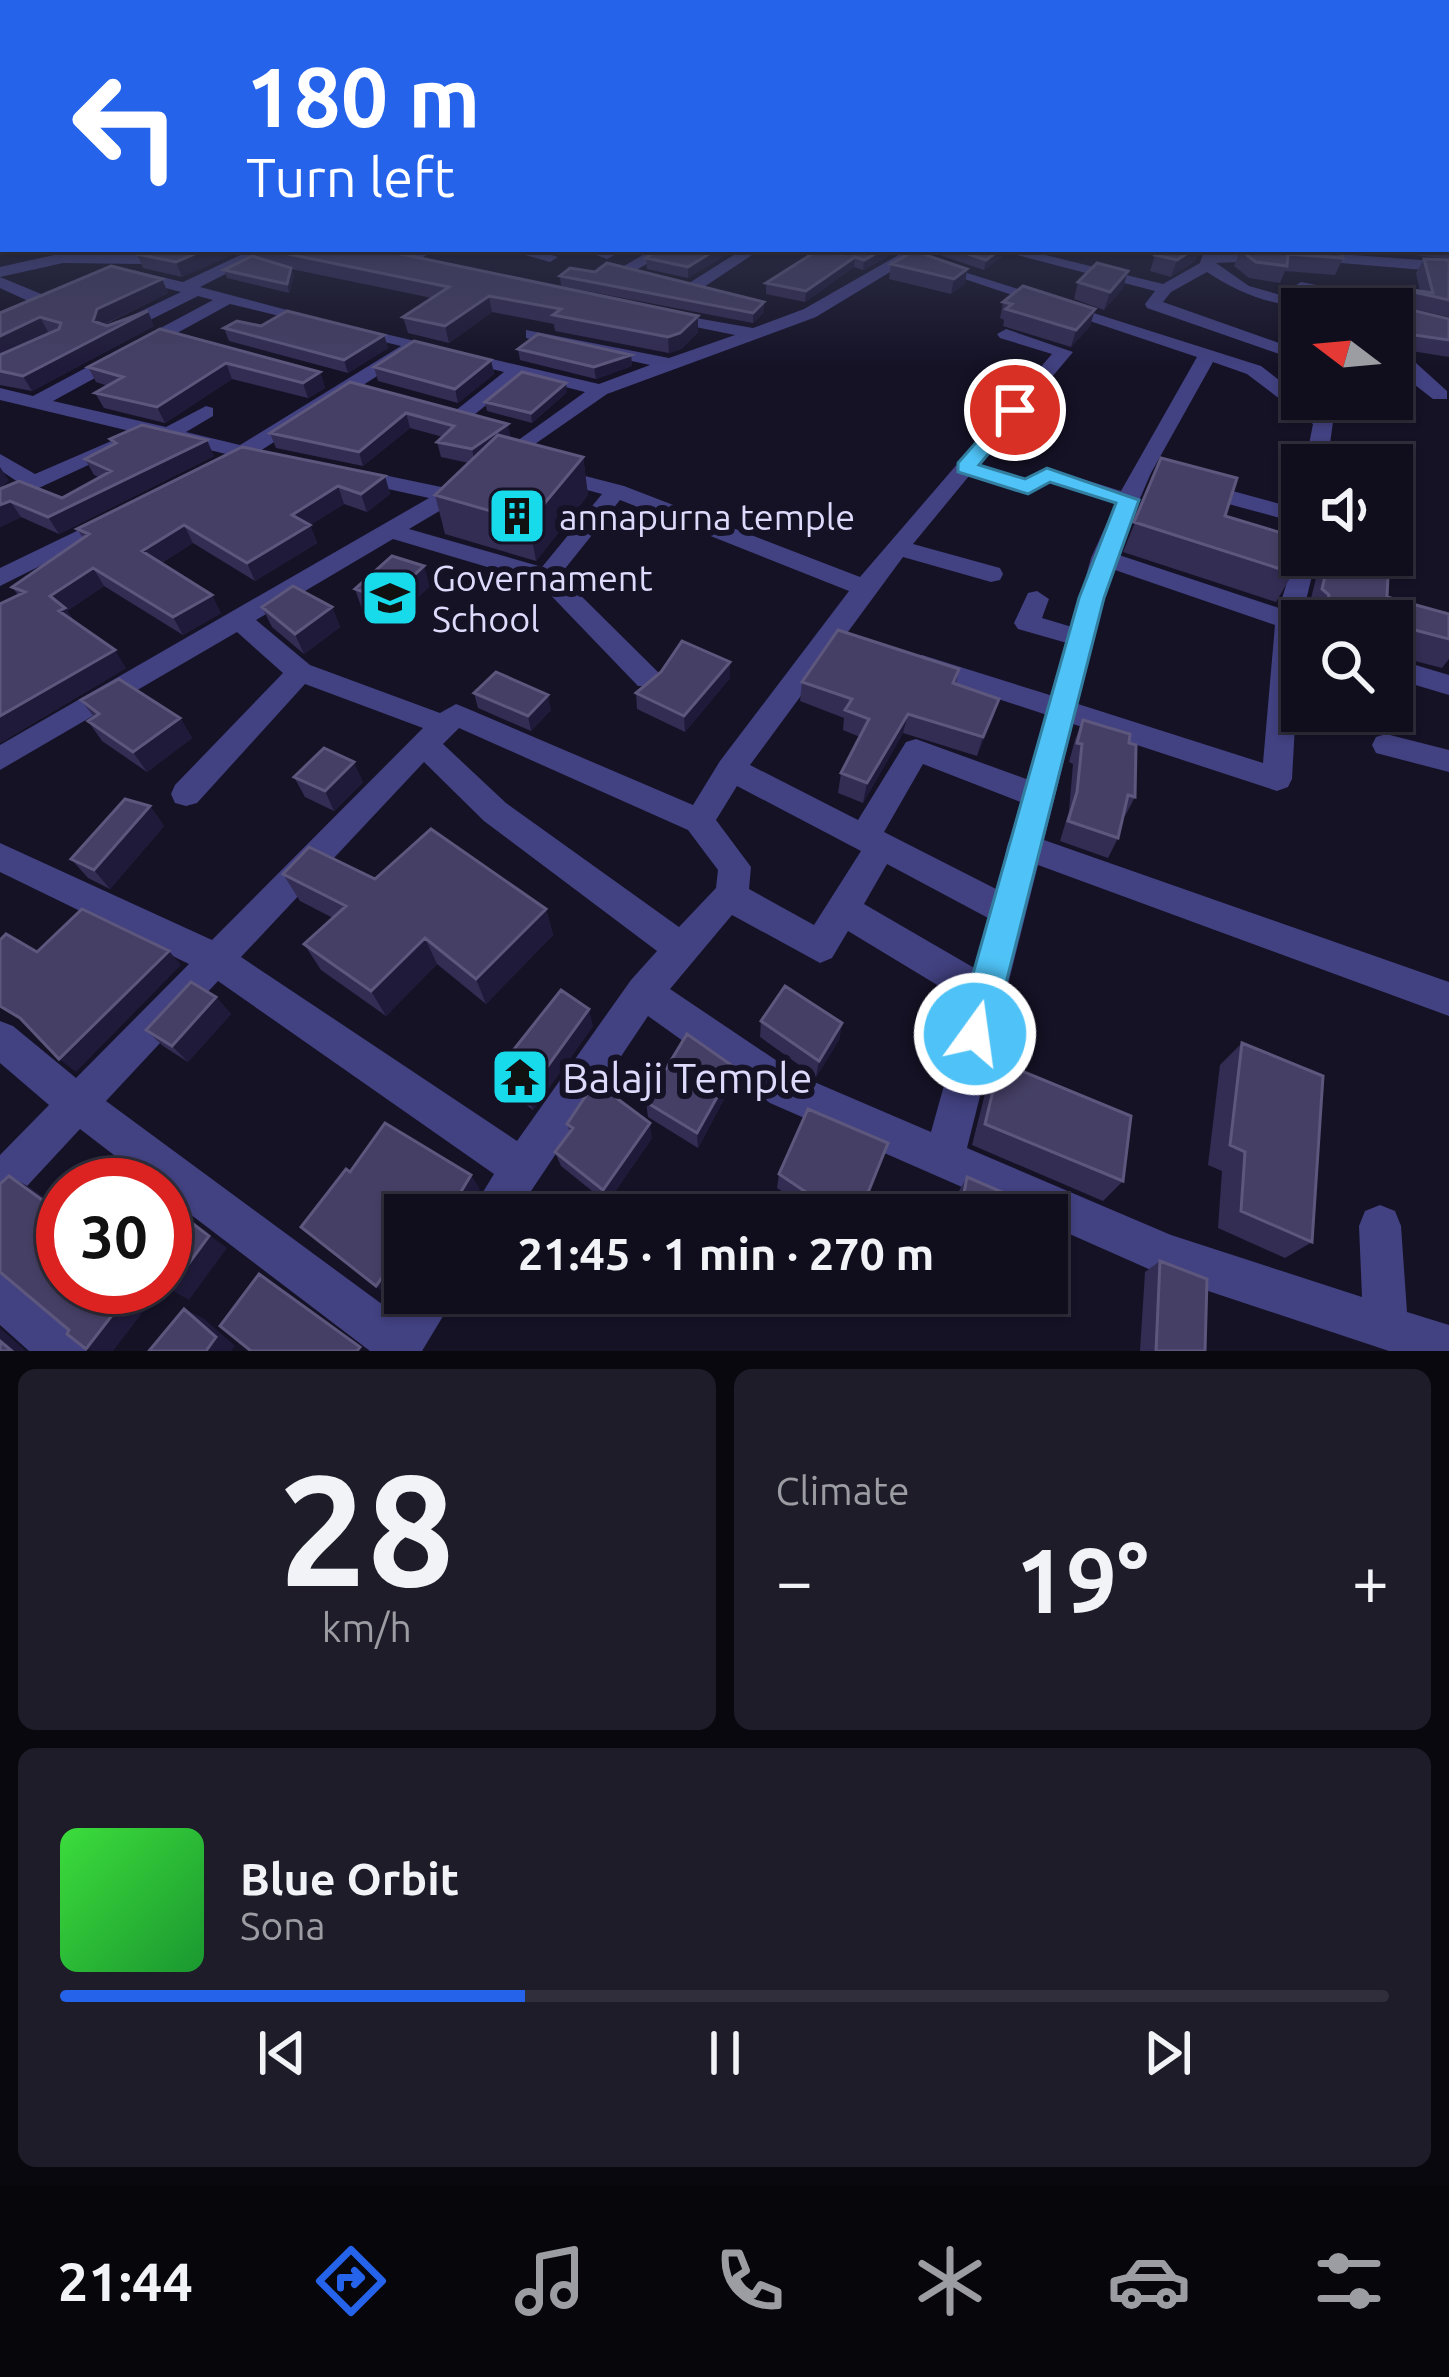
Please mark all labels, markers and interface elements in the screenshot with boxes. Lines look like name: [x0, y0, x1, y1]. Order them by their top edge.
icon: left: [48, 48, 204, 204]
text: 180 m: [246, 49, 480, 143]
text: Turn left: [246, 147, 455, 207]
north arrow: [1281, 288, 1413, 420]
map controls: [1281, 288, 1413, 732]
pin: [964, 359, 1066, 461]
icon: arrive: [982, 377, 1048, 443]
button: sound: [1281, 444, 1413, 576]
building icon: annapurna temple: [486, 485, 548, 547]
place label: annapurna temple: [559, 496, 855, 537]
place label: Governament School: [432, 557, 653, 639]
school or university icon: Governament School: [359, 567, 421, 629]
button: search: [1281, 600, 1413, 732]
position arrow: [912, 971, 1038, 1097]
temple icon: Balaji Temple: [489, 1046, 551, 1108]
place label: Balaji Temple: [562, 1054, 813, 1101]
speed limit sign: 30: [36, 1158, 192, 1314]
text: 21:45 · 1 min · 270 m: [518, 1228, 934, 1279]
text: 28: [279, 1441, 455, 1615]
text: Climate: [776, 1469, 910, 1512]
text: 19°: [1016, 1529, 1149, 1630]
text: −: [776, 1543, 813, 1617]
text: +: [1352, 1543, 1389, 1617]
text: km/h: [322, 1606, 412, 1649]
text: Blue Orbit: [240, 1853, 459, 1904]
text: Sona: [240, 1904, 326, 1947]
icon: previous: [249, 2020, 315, 2086]
icon: pause: [692, 2020, 758, 2086]
icon: next: [1135, 2020, 1201, 2086]
icon: directions: [309, 2239, 393, 2323]
icon: music: [508, 2239, 592, 2323]
icon: phone: [708, 2239, 792, 2323]
icon: climate: [908, 2239, 992, 2323]
icon: car: [1107, 2239, 1191, 2323]
icon: filters: [1307, 2239, 1391, 2323]
text: 21:44: [58, 2251, 193, 2311]

